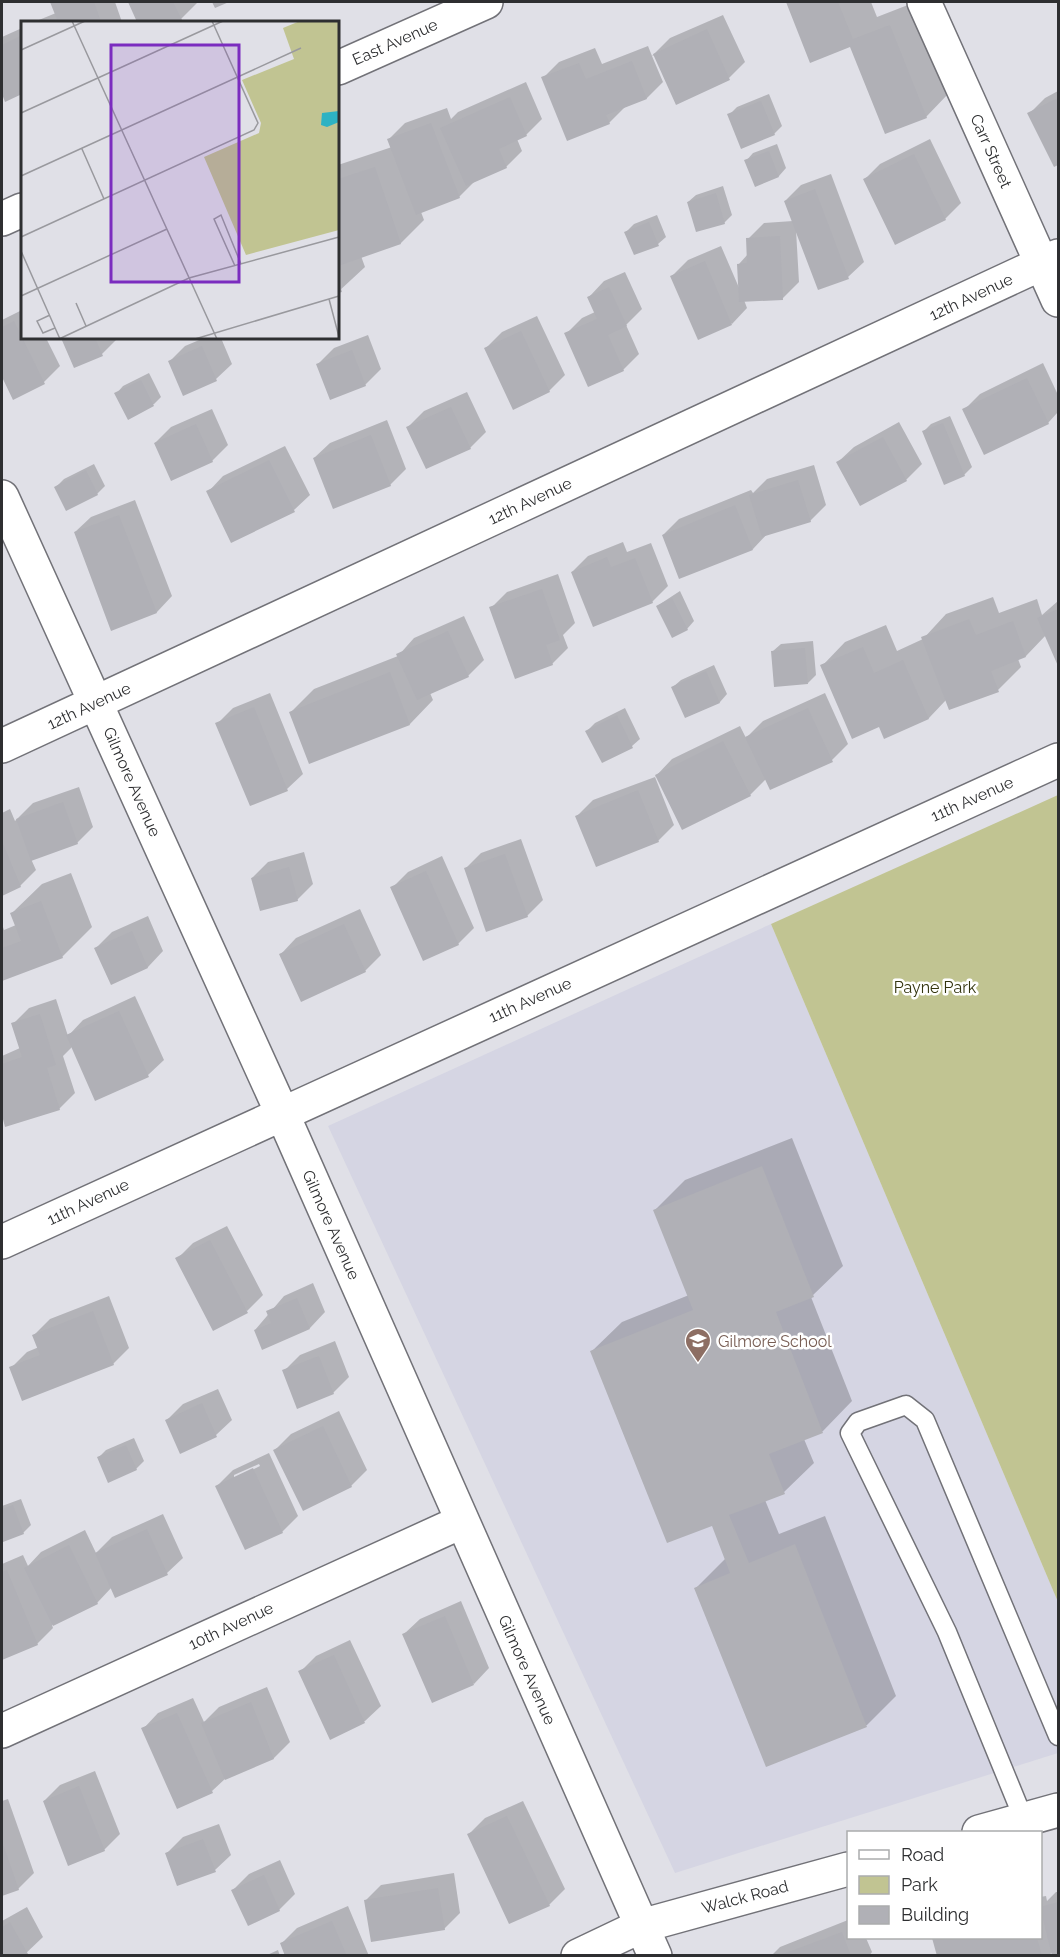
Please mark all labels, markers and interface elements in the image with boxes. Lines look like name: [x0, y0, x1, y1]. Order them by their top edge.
street label: East Avenue: [349, 15, 441, 69]
inset map: [21, 21, 339, 339]
street label: Carr Street: [966, 111, 1016, 192]
street label: 12th Avenue: [926, 269, 1016, 325]
street label: 12th Avenue: [485, 473, 575, 529]
street label: 12th Avenue: [44, 678, 134, 734]
street label: Gilmore Avenue: [99, 724, 165, 840]
street label: 11th Avenue: [928, 772, 1016, 826]
street label: 11th Avenue: [486, 973, 574, 1027]
park label: Payne Park: [894, 978, 977, 997]
street label: Gilmore Avenue: [298, 1167, 364, 1283]
street label: 11th Avenue: [44, 1175, 132, 1229]
school or university icon: Gilmore School: [683, 1326, 713, 1364]
place label: Gilmore School: [718, 1332, 832, 1351]
street label: 10th Avenue: [186, 1598, 276, 1654]
street label: Gilmore Avenue: [494, 1612, 560, 1728]
legend: [847, 1831, 1042, 1939]
text: Road: [901, 1844, 944, 1865]
text: Park: [901, 1874, 938, 1895]
street label: Walck Road: [700, 1876, 790, 1918]
text: Building: [901, 1904, 969, 1925]

